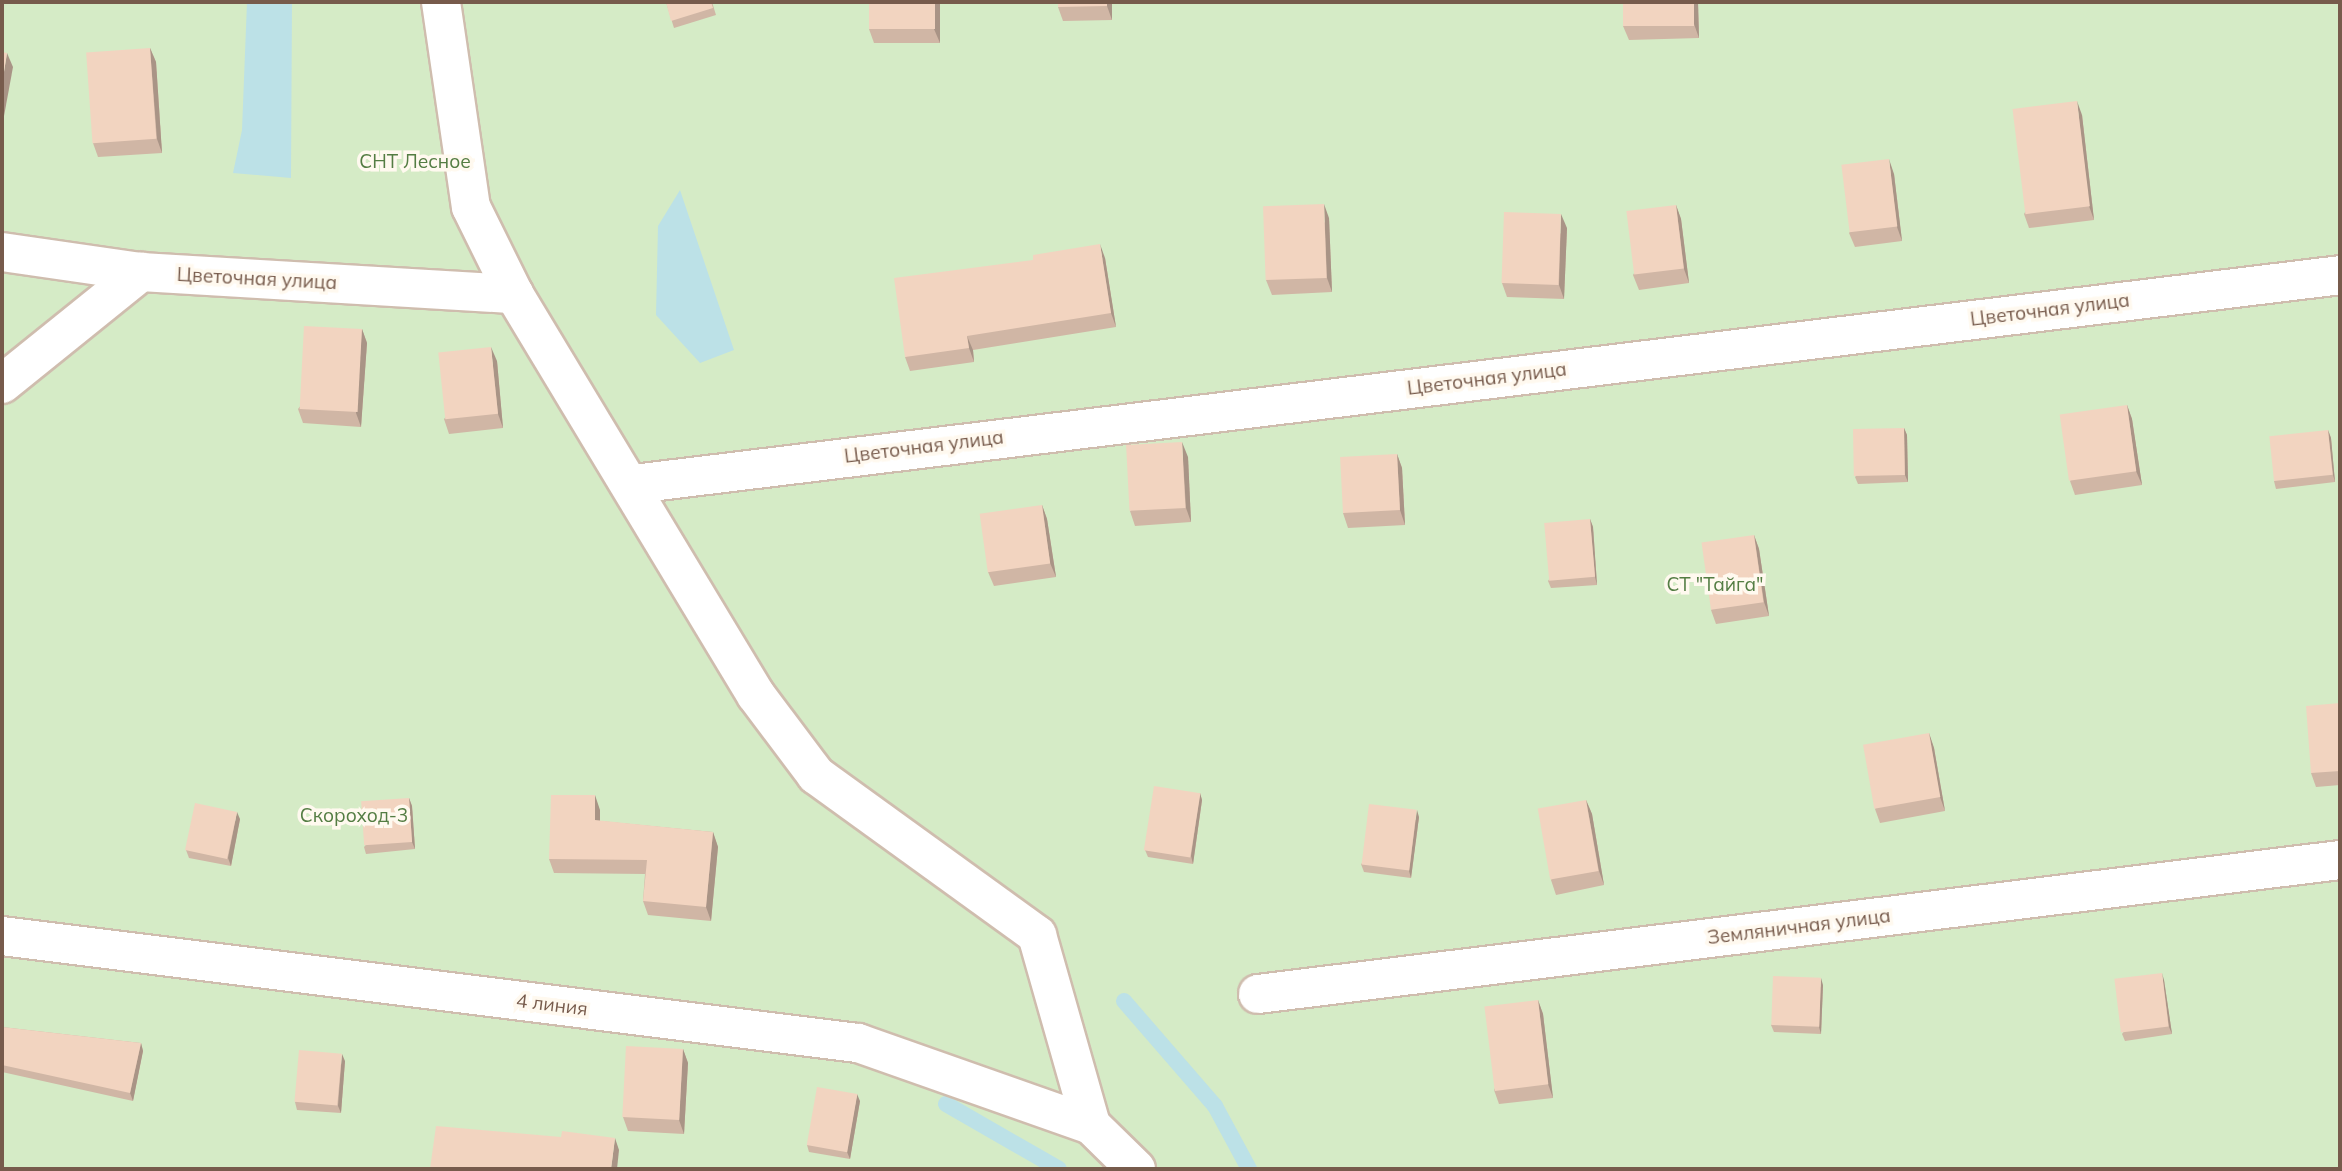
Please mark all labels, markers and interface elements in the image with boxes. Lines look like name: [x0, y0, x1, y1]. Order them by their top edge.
park label: СНТ Лесное: [359, 151, 471, 173]
street label: Цветочная улица: [176, 263, 338, 295]
street label: Цветочная улица: [1969, 289, 2131, 331]
street label: Цветочная улица: [1406, 358, 1568, 400]
street label: Цветочная улица: [843, 426, 1005, 468]
park label: СТ "Тайга": [1666, 574, 1764, 596]
park label: Скороход-3: [300, 805, 408, 827]
street label: Земляничная улица: [1706, 904, 1892, 950]
street label: 4 линия: [515, 989, 589, 1021]

